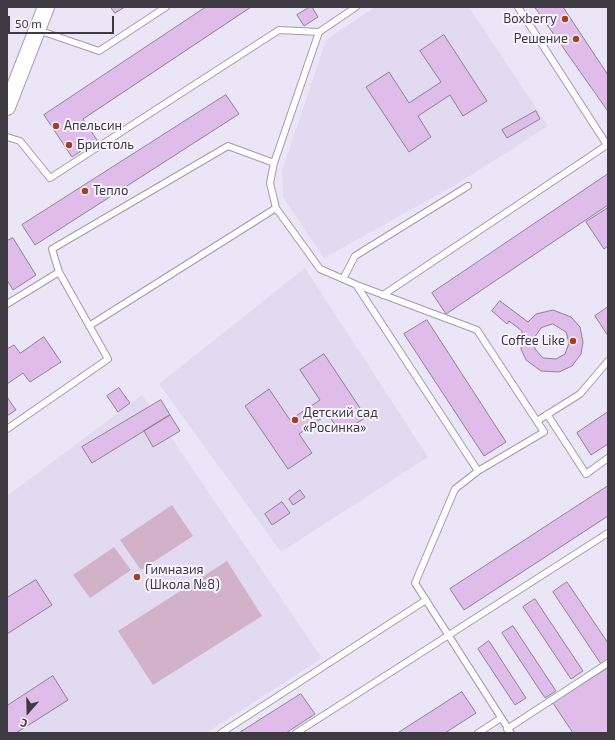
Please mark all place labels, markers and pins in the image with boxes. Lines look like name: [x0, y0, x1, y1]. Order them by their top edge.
place label: Boxberry: [503, 11, 557, 27]
marker: Boxberry: [560, 14, 570, 24]
place label: Решение: [514, 31, 568, 47]
marker: Решение: [571, 34, 581, 44]
place label: Апельсин: [64, 118, 122, 134]
marker: Апельсин: [51, 121, 61, 131]
place label: Бристоль: [77, 137, 134, 153]
marker: Бристоль: [64, 140, 74, 150]
place label: Тепло: [93, 183, 128, 199]
marker: Тепло: [80, 186, 90, 196]
place label: Coffee Like: [501, 333, 565, 349]
marker: Coffee Like: [568, 336, 578, 346]
place label: Детский сад «Росинка»: [303, 405, 378, 436]
marker: Детский сад «Росинка»: [290, 415, 300, 425]
place label: Гимназия (Школа №8): [145, 562, 220, 593]
marker: Гимназия (Школа №8): [132, 572, 142, 582]

